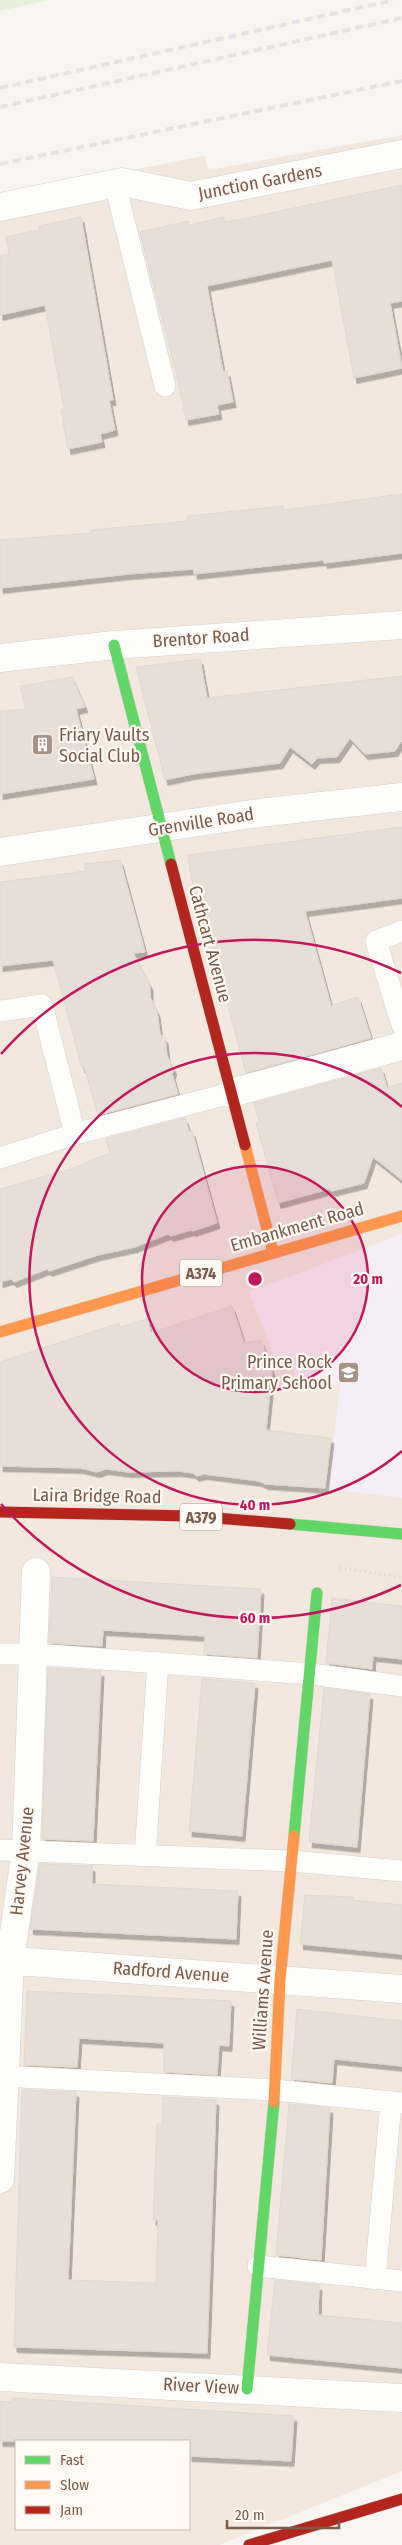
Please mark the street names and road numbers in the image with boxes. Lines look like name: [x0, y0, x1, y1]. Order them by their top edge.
street label: Junction Gardens: [196, 159, 324, 205]
street label: Brentor Road: [152, 624, 250, 652]
street label: Grenville Road: [147, 803, 255, 841]
street label: Cathcart Avenue: [184, 883, 236, 1005]
street label: Embankment Road: [228, 1197, 366, 1257]
road number: A374: [180, 1260, 222, 1286]
street label: Laira Bridge Road: [32, 1484, 162, 1508]
road number: A379: [180, 1504, 222, 1530]
street label: Harvey Avenue: [5, 1805, 39, 1916]
street label: Williams Avenue: [248, 1929, 278, 2051]
street label: Radford Avenue: [112, 1957, 230, 1987]
street label: River View: [162, 2373, 240, 2399]

